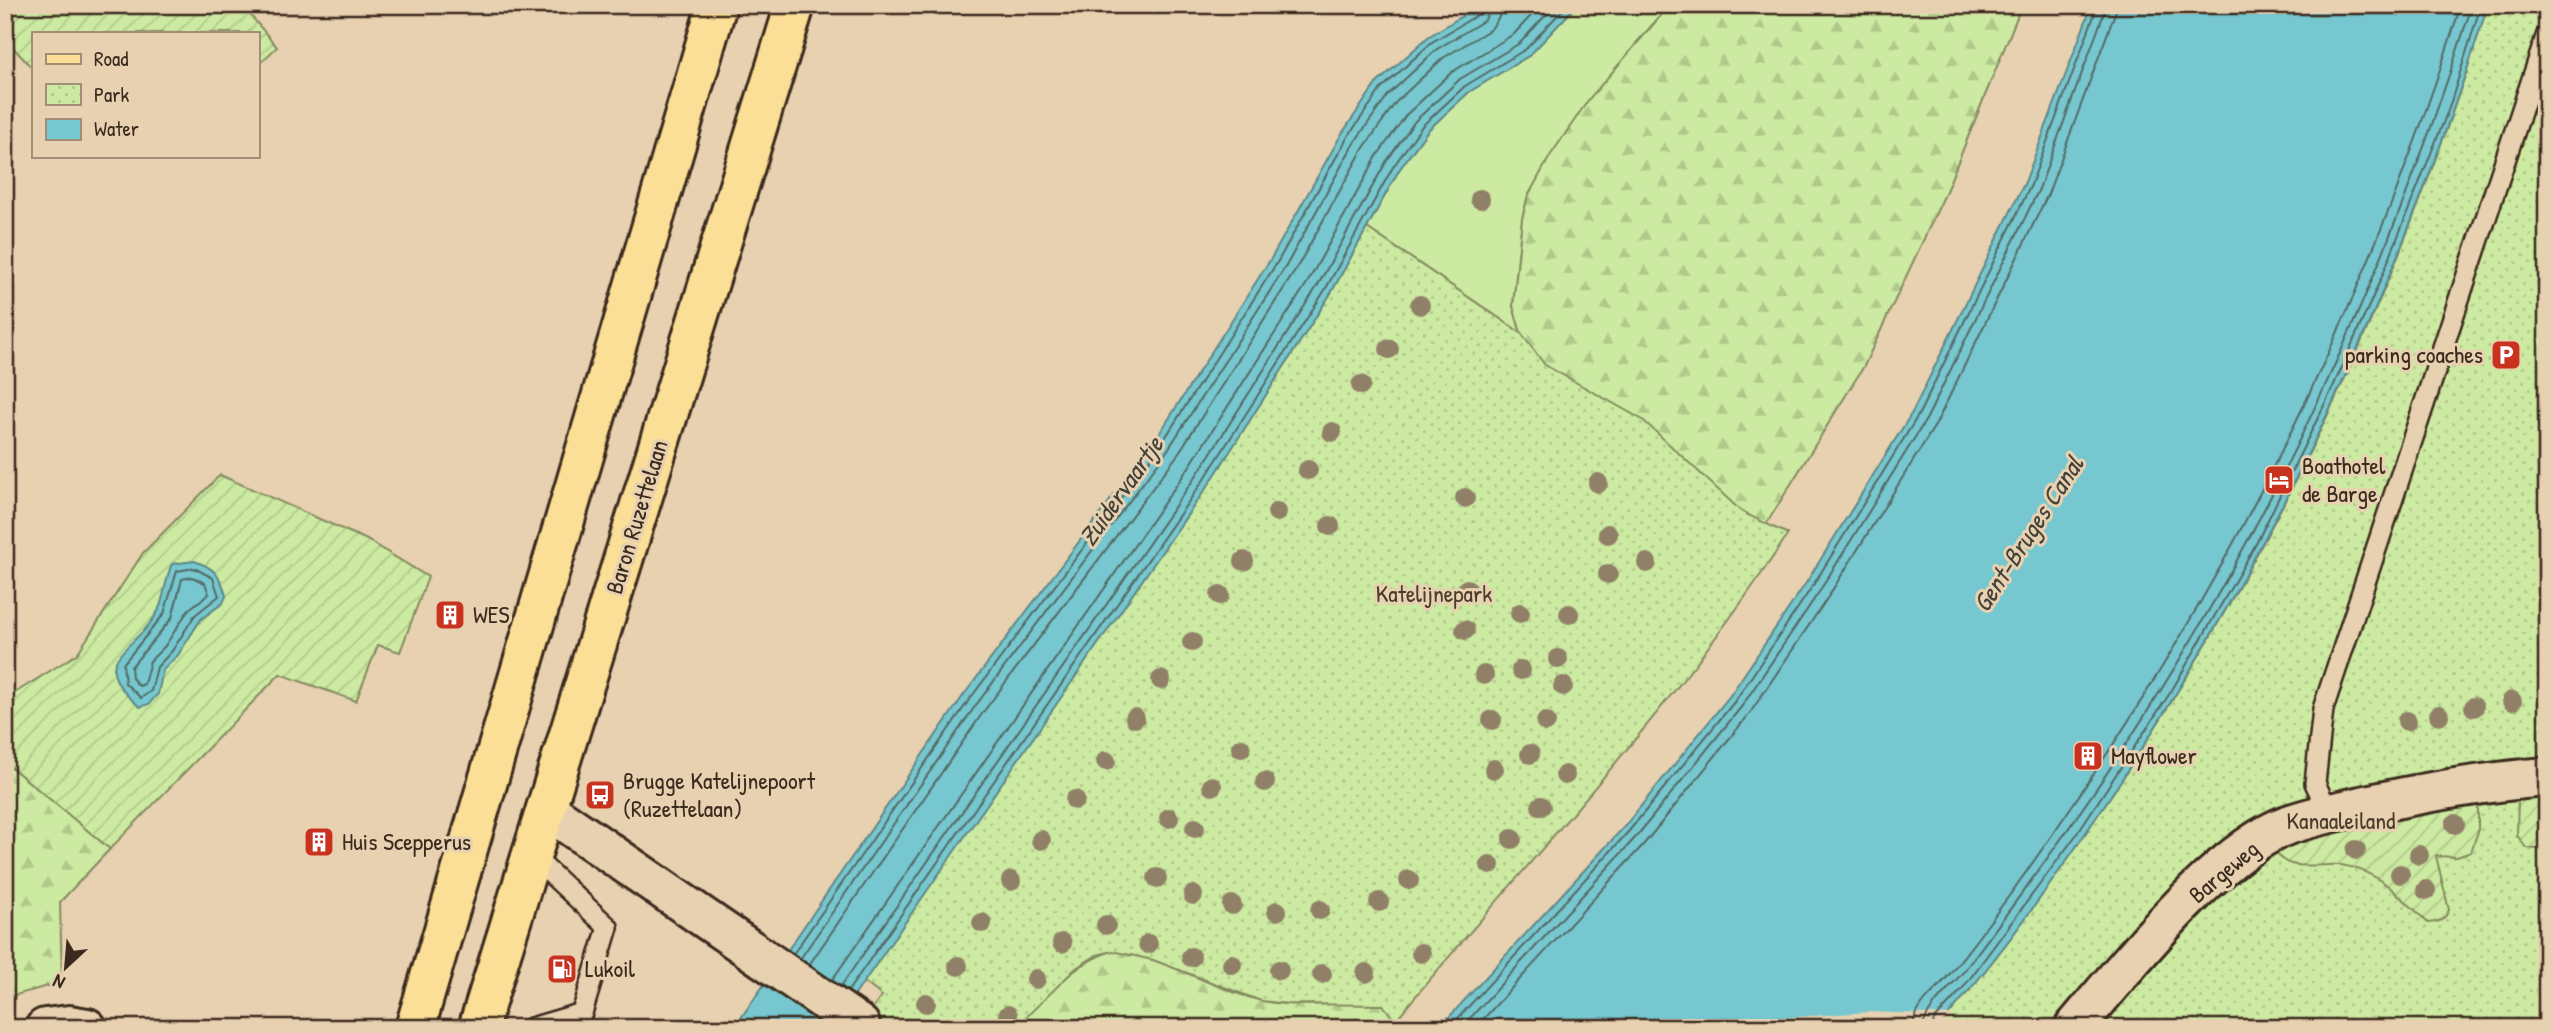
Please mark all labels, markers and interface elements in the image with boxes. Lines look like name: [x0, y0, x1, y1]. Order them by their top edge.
legend: [32, 32, 259, 158]
text: Road: [94, 44, 128, 73]
text: Park: [94, 80, 129, 109]
text: Water: [94, 114, 139, 143]
place label: parking coaches: [2345, 338, 2483, 370]
parking icon: parking coaches: [2489, 338, 2523, 372]
water label: Zuidervaartje: [1070, 428, 1172, 552]
street label: Baron Ruzettelaan: [597, 436, 675, 598]
water label: Gent-Bruges Canal: [1964, 448, 2092, 619]
place label: Boathotel de Barge: [2302, 449, 2386, 509]
hotel icon: Boathotel de Barge: [2262, 463, 2296, 497]
park label: Katelijnepark: [1376, 577, 1492, 609]
building icon: WES: [433, 598, 467, 632]
place label: WES: [473, 598, 509, 630]
building icon: Mayflower: [2071, 739, 2105, 773]
place label: Mayflower: [2111, 739, 2197, 771]
place label: Brugge Katelijnepoort (Ruzettelaan): [623, 764, 816, 824]
bus stop icon: Brugge Katelijnepoort (Ruzettelaan): [583, 778, 617, 812]
park label: Kanaaleiland: [2287, 804, 2395, 836]
building icon: Huis Scepperus: [302, 825, 336, 859]
place label: Huis Scepperus: [342, 825, 471, 857]
street label: Bargeweg: [2182, 832, 2265, 910]
north arrow: [32, 932, 102, 1002]
fuel station icon: Lukoil: [545, 952, 579, 986]
place label: Lukoil: [585, 952, 636, 984]
text: N: [48, 968, 69, 996]

